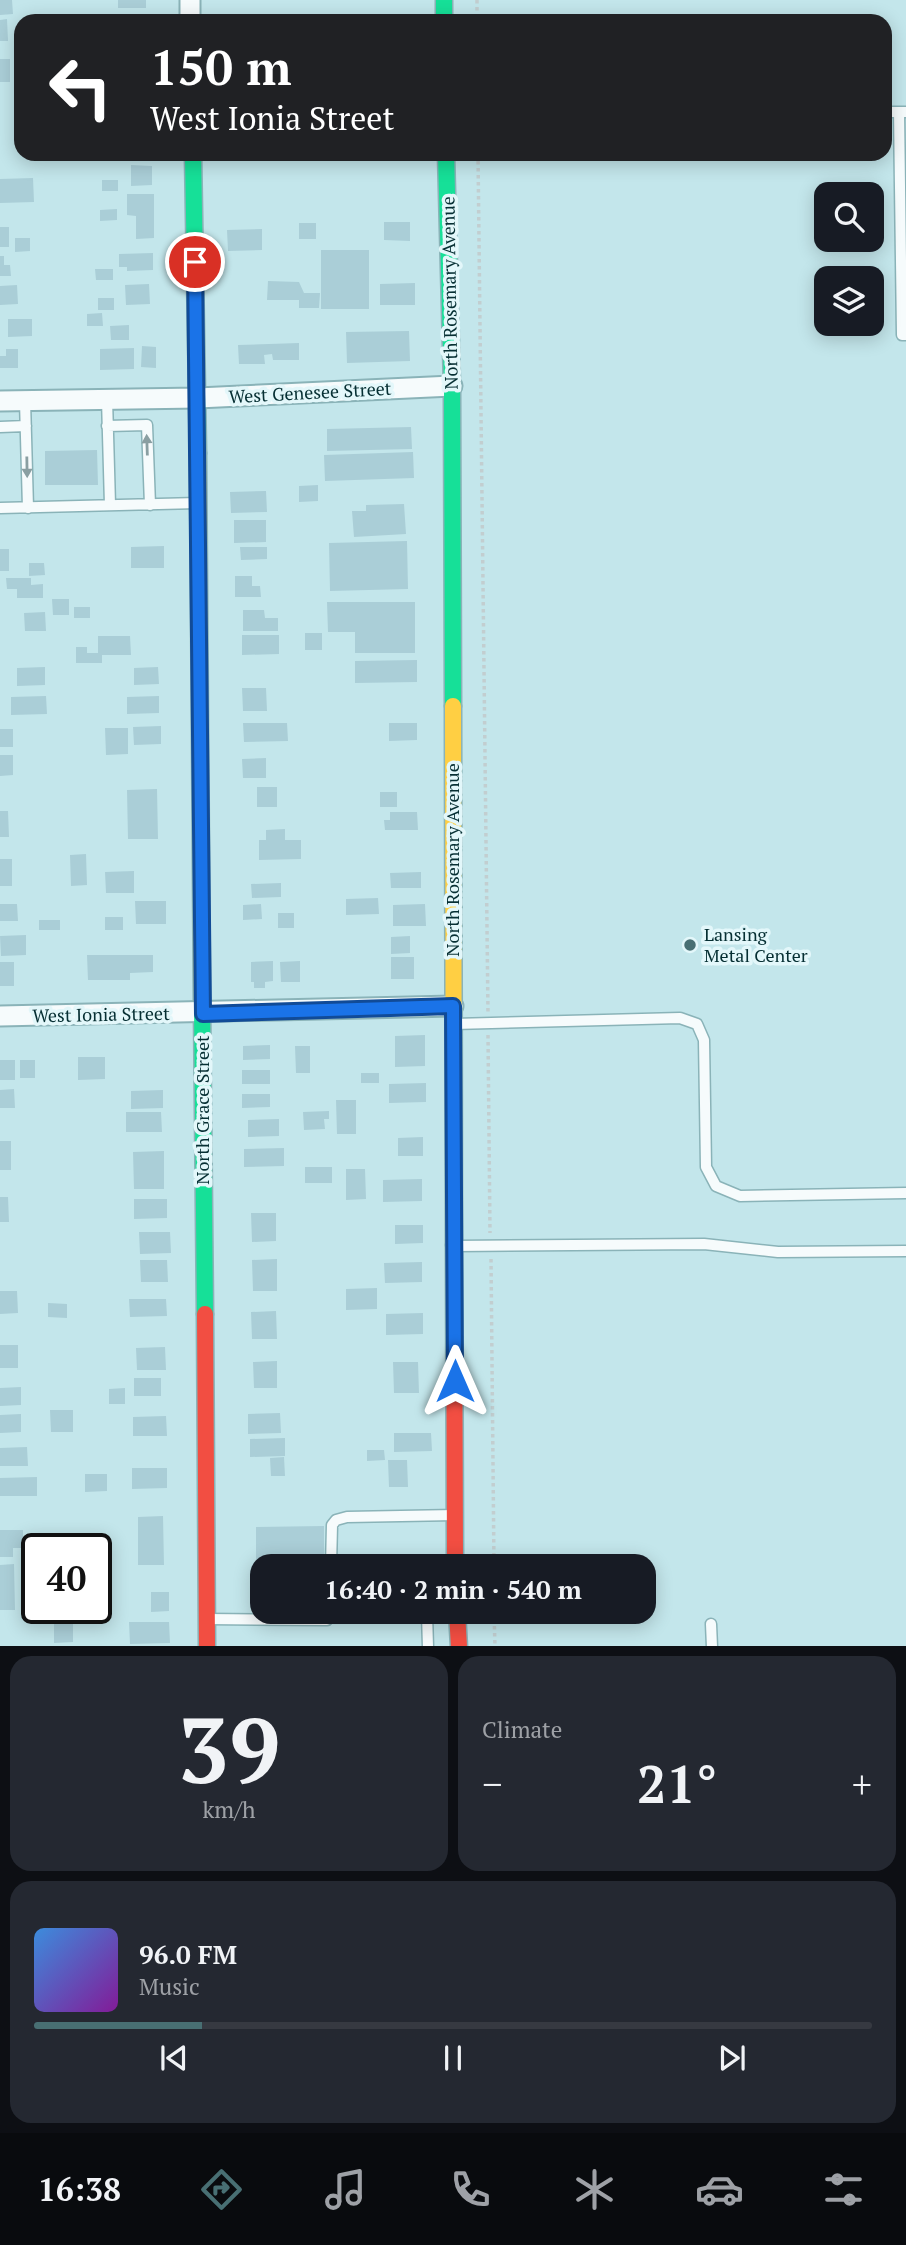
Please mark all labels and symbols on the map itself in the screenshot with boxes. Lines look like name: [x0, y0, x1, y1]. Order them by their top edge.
street label: North Rosemary Avenue: [435, 196, 463, 390]
pin: [165, 232, 225, 292]
street label: West Genesee Street: [228, 376, 392, 408]
one-way arrow: [142, 434, 153, 456]
one-way arrow: [21, 456, 33, 478]
street label: North Rosemary Avenue: [440, 763, 464, 957]
place label: Lansing Metal Center: [704, 922, 808, 967]
marker: Lansing Metal Center: [682, 937, 698, 953]
street label: West Ionia Street: [32, 1001, 170, 1027]
street label: North Grace Street: [190, 1035, 214, 1185]
position arrow: [418, 1344, 492, 1418]
speed limit sign: 40: [21, 1533, 112, 1624]

